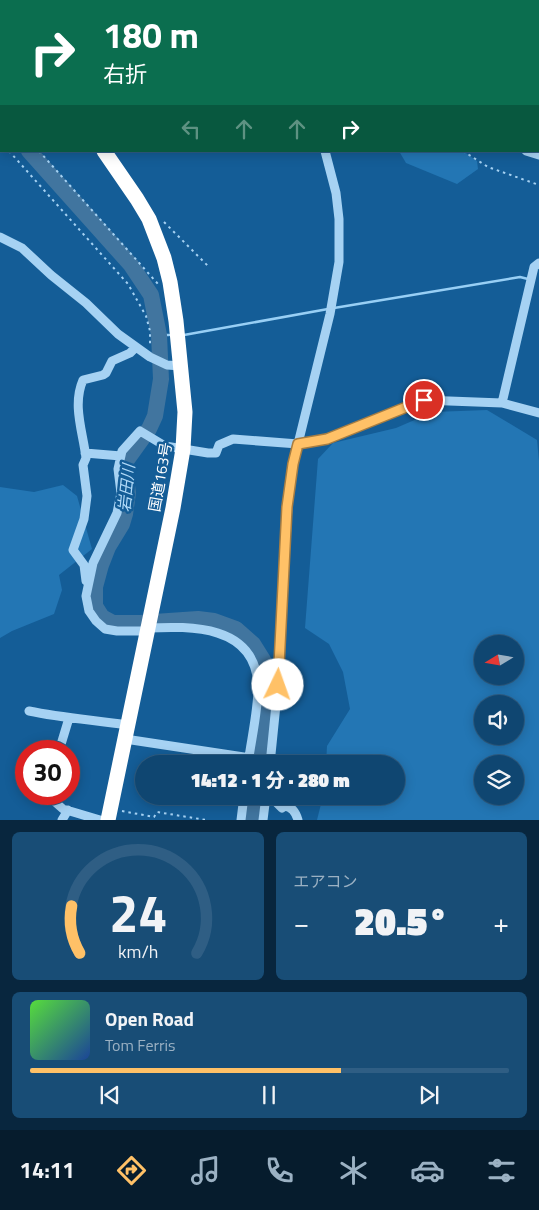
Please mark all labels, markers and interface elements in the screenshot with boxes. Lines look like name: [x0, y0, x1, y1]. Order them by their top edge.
text: 180 m: [103, 8, 199, 62]
icon: right: [20, 20, 85, 85]
text: 右折: [103, 57, 147, 91]
icon: left: [177, 115, 205, 143]
icon: ahead: [230, 115, 258, 143]
icon: ahead: [283, 115, 311, 143]
icon: right: [336, 115, 364, 143]
pin: [403, 379, 445, 421]
icon: arrive: [410, 386, 438, 414]
street label: 国道163号: [143, 440, 177, 514]
water label: 岩田川: [112, 461, 141, 513]
north arrow: [474, 635, 524, 685]
map controls: [474, 635, 524, 805]
position arrow: [251, 658, 303, 710]
button: sound: [474, 695, 524, 745]
speed limit sign: 30: [15, 740, 80, 805]
button: layers: [474, 755, 524, 805]
text: 14:12 · 1 分 · 280 m: [190, 765, 350, 794]
text: エアコン: [294, 869, 358, 893]
text: 24: [109, 873, 167, 952]
text: 20.5°: [354, 892, 448, 950]
text: −: [294, 901, 309, 944]
text: +: [493, 901, 509, 944]
text: km/h: [118, 938, 158, 965]
text: Open Road: [105, 1004, 194, 1033]
text: Tom Ferris: [105, 1033, 176, 1057]
icon: previous: [96, 1081, 124, 1109]
icon: pause: [255, 1081, 283, 1109]
icon: next: [415, 1081, 443, 1109]
text: 14:11: [20, 1153, 74, 1187]
icon: directions: [114, 1153, 149, 1188]
icon: music: [188, 1153, 223, 1188]
icon: phone: [262, 1153, 297, 1188]
icon: climate: [336, 1153, 371, 1188]
icon: car: [410, 1153, 445, 1188]
icon: filters: [484, 1153, 519, 1188]

